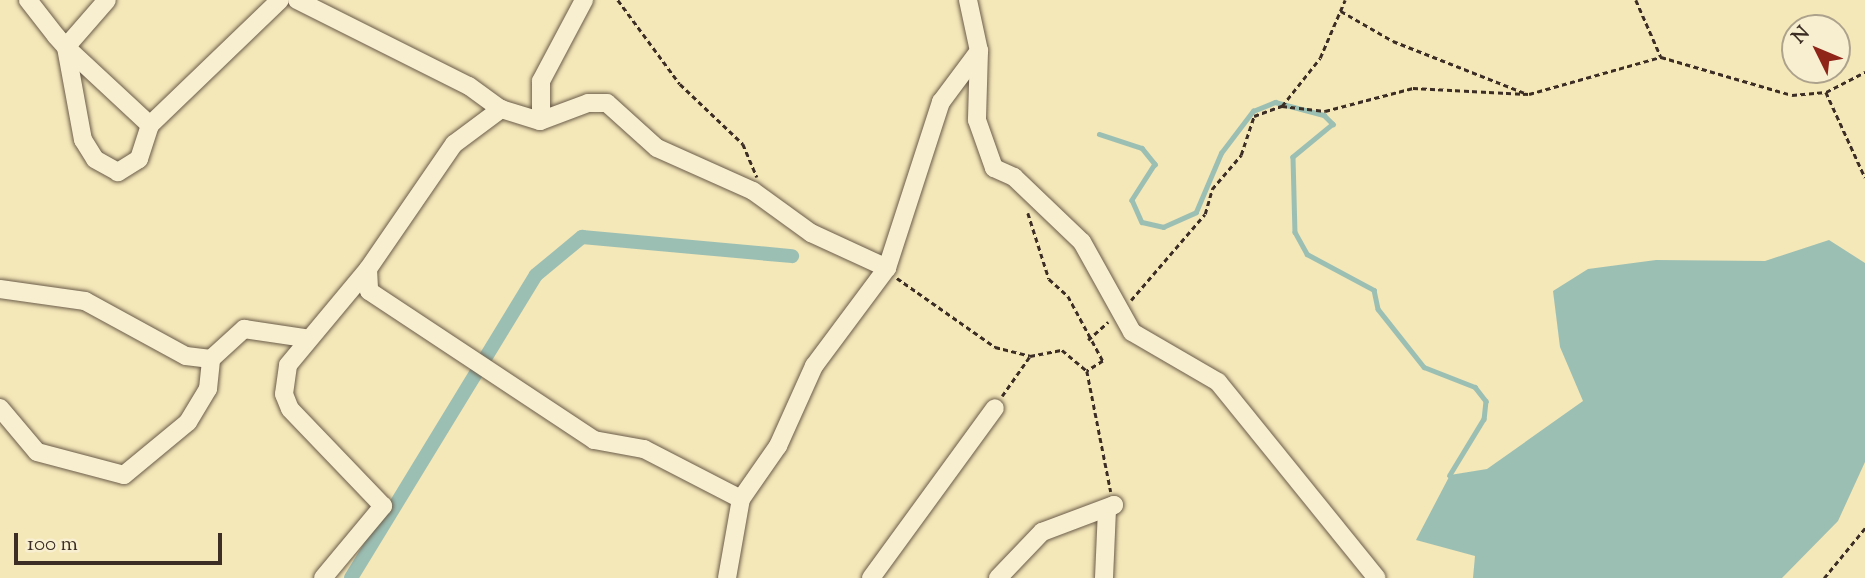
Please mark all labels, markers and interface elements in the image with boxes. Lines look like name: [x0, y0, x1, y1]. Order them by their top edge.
north arrow: [1781, 14, 1851, 84]
text: N: [1787, 21, 1817, 50]
scale bar: [18, 518, 226, 562]
text: 100 m: [27, 530, 78, 560]

